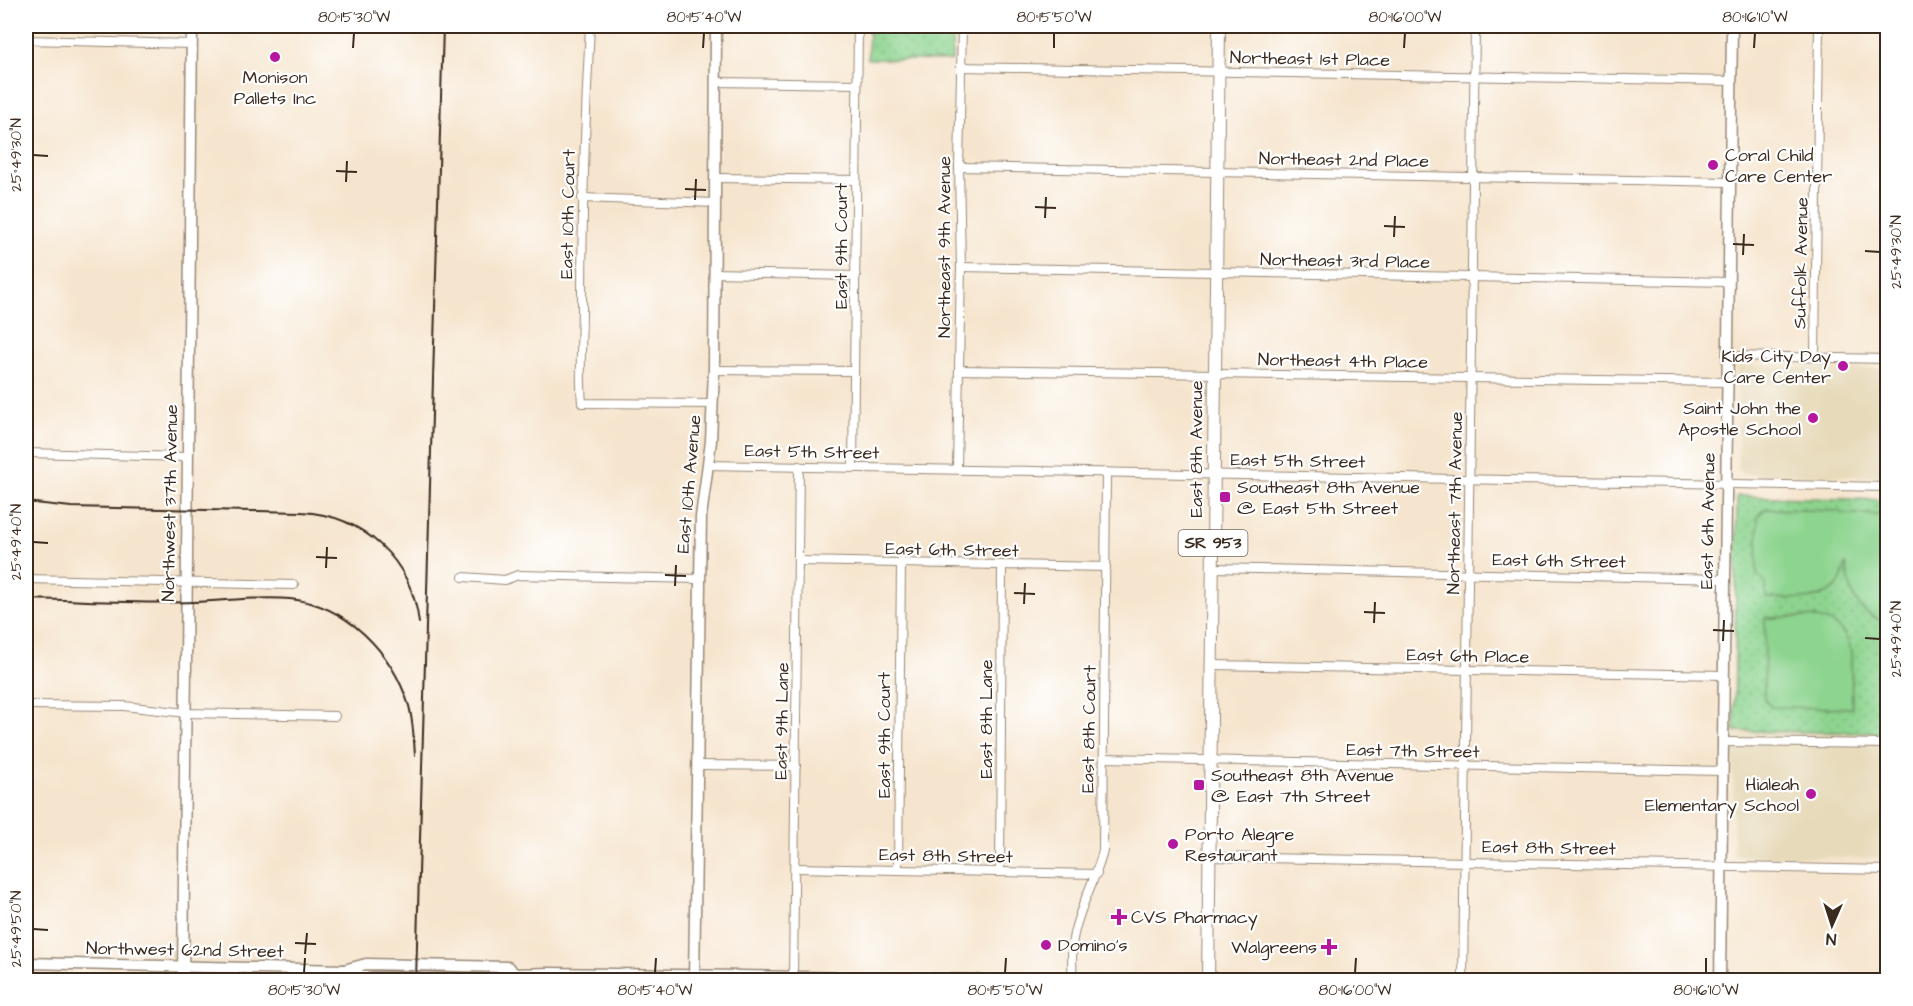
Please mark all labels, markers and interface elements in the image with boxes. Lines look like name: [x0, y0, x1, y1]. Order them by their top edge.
text: 80°15'30"W: [318, 7, 390, 28]
text: 80°15'40"W: [667, 7, 741, 28]
text: 80°15'50"W: [1016, 7, 1092, 28]
text: 80°16'00"W: [1369, 7, 1441, 28]
text: 80°16'10"W: [1722, 7, 1788, 28]
street label: Northeast 1st Place: [1230, 45, 1391, 73]
marker: Monison Pallets Inc: [268, 50, 282, 64]
place label: Monison Pallets Inc: [234, 65, 316, 111]
text: 25°49'30"N: [6, 118, 27, 192]
place label: Coral Child Care Center: [1725, 143, 1832, 189]
street label: Northeast 2nd Place: [1259, 146, 1430, 174]
street label: East 10th Court: [554, 148, 582, 279]
street label: Northeast 9th Avenue: [932, 156, 957, 338]
marker: Coral Child Care Center: [1706, 158, 1720, 172]
street label: East 9th Court: [829, 182, 854, 309]
street label: Suffolk Avenue: [1787, 197, 1815, 329]
text: 25°49'30"N: [1886, 215, 1907, 289]
street label: Northeast 3rd Place: [1260, 247, 1430, 275]
place label: Kids City Day Care Center: [1721, 344, 1831, 390]
street label: Northeast 4th Place: [1258, 347, 1429, 375]
marker: Kids City Day Care Center: [1836, 359, 1850, 373]
street label: East 8th Avenue: [1184, 380, 1209, 517]
place label: Saint John the Apostle School: [1678, 396, 1801, 442]
street label: Northwest 37th Avenue: [156, 404, 184, 602]
street label: Northeast 7th Avenue: [1441, 411, 1469, 595]
marker: Saint John the Apostle School: [1806, 411, 1820, 425]
street label: East 10th Avenue: [670, 413, 708, 554]
street label: East 5th Street: [744, 438, 880, 466]
street label: East 5th Street: [1230, 447, 1366, 475]
street label: East 6th Avenue: [1694, 452, 1722, 589]
place label: Southeast 8th Avenue @ East 5th Street: [1237, 475, 1420, 521]
marker: Southeast 8th Avenue @ East 5th Street: [1218, 490, 1232, 504]
text: 25°49'40"N: [6, 504, 27, 580]
road number: SR 953: [1178, 530, 1248, 556]
street label: East 6th Street: [885, 536, 1020, 564]
street label: East 6th Street: [1492, 547, 1627, 575]
text: 25°49'40"N: [1886, 601, 1907, 677]
street label: East 6th Place: [1406, 642, 1530, 670]
street label: East 8th Lane: [974, 659, 999, 778]
street label: East 9th Lane: [768, 662, 796, 780]
street label: East 8th Court: [1075, 664, 1103, 793]
street label: East 9th Court: [872, 671, 897, 798]
street label: East 7th Street: [1346, 737, 1481, 765]
place label: Southeast 8th Avenue @ East 7th Street: [1211, 763, 1394, 809]
place label: Hialeah Elementary School: [1645, 772, 1799, 819]
marker: Southeast 8th Avenue @ East 7th Street: [1192, 778, 1206, 792]
marker: Hialeah Elementary School: [1804, 787, 1818, 801]
place label: Porto Alegre Restaurant: [1185, 822, 1294, 868]
street label: East 8th Street: [1482, 834, 1617, 862]
marker: Porto Alegre Restaurant: [1166, 837, 1180, 851]
street label: East 8th Street: [879, 842, 1014, 870]
text: 25°49'50"N: [6, 891, 27, 967]
north arrow: [1802, 895, 1862, 955]
place label: CVS Pharmacy: [1131, 905, 1258, 931]
marker: CVS Pharmacy: [1112, 910, 1126, 924]
text: N: [1826, 928, 1837, 950]
place label: Domino's: [1058, 933, 1128, 958]
place label: Walgreens: [1231, 935, 1317, 961]
street label: Northwest 62nd Street: [86, 936, 285, 964]
marker: Domino's: [1039, 938, 1053, 952]
marker: Walgreens: [1322, 940, 1336, 954]
text: 80°15'30"W: [268, 980, 340, 1001]
text: 80°15'40"W: [618, 980, 692, 1001]
text: 80°15'50"W: [967, 980, 1043, 1001]
text: 80°16'00"W: [1319, 980, 1391, 1001]
text: 80°16'10"W: [1673, 980, 1739, 1001]

